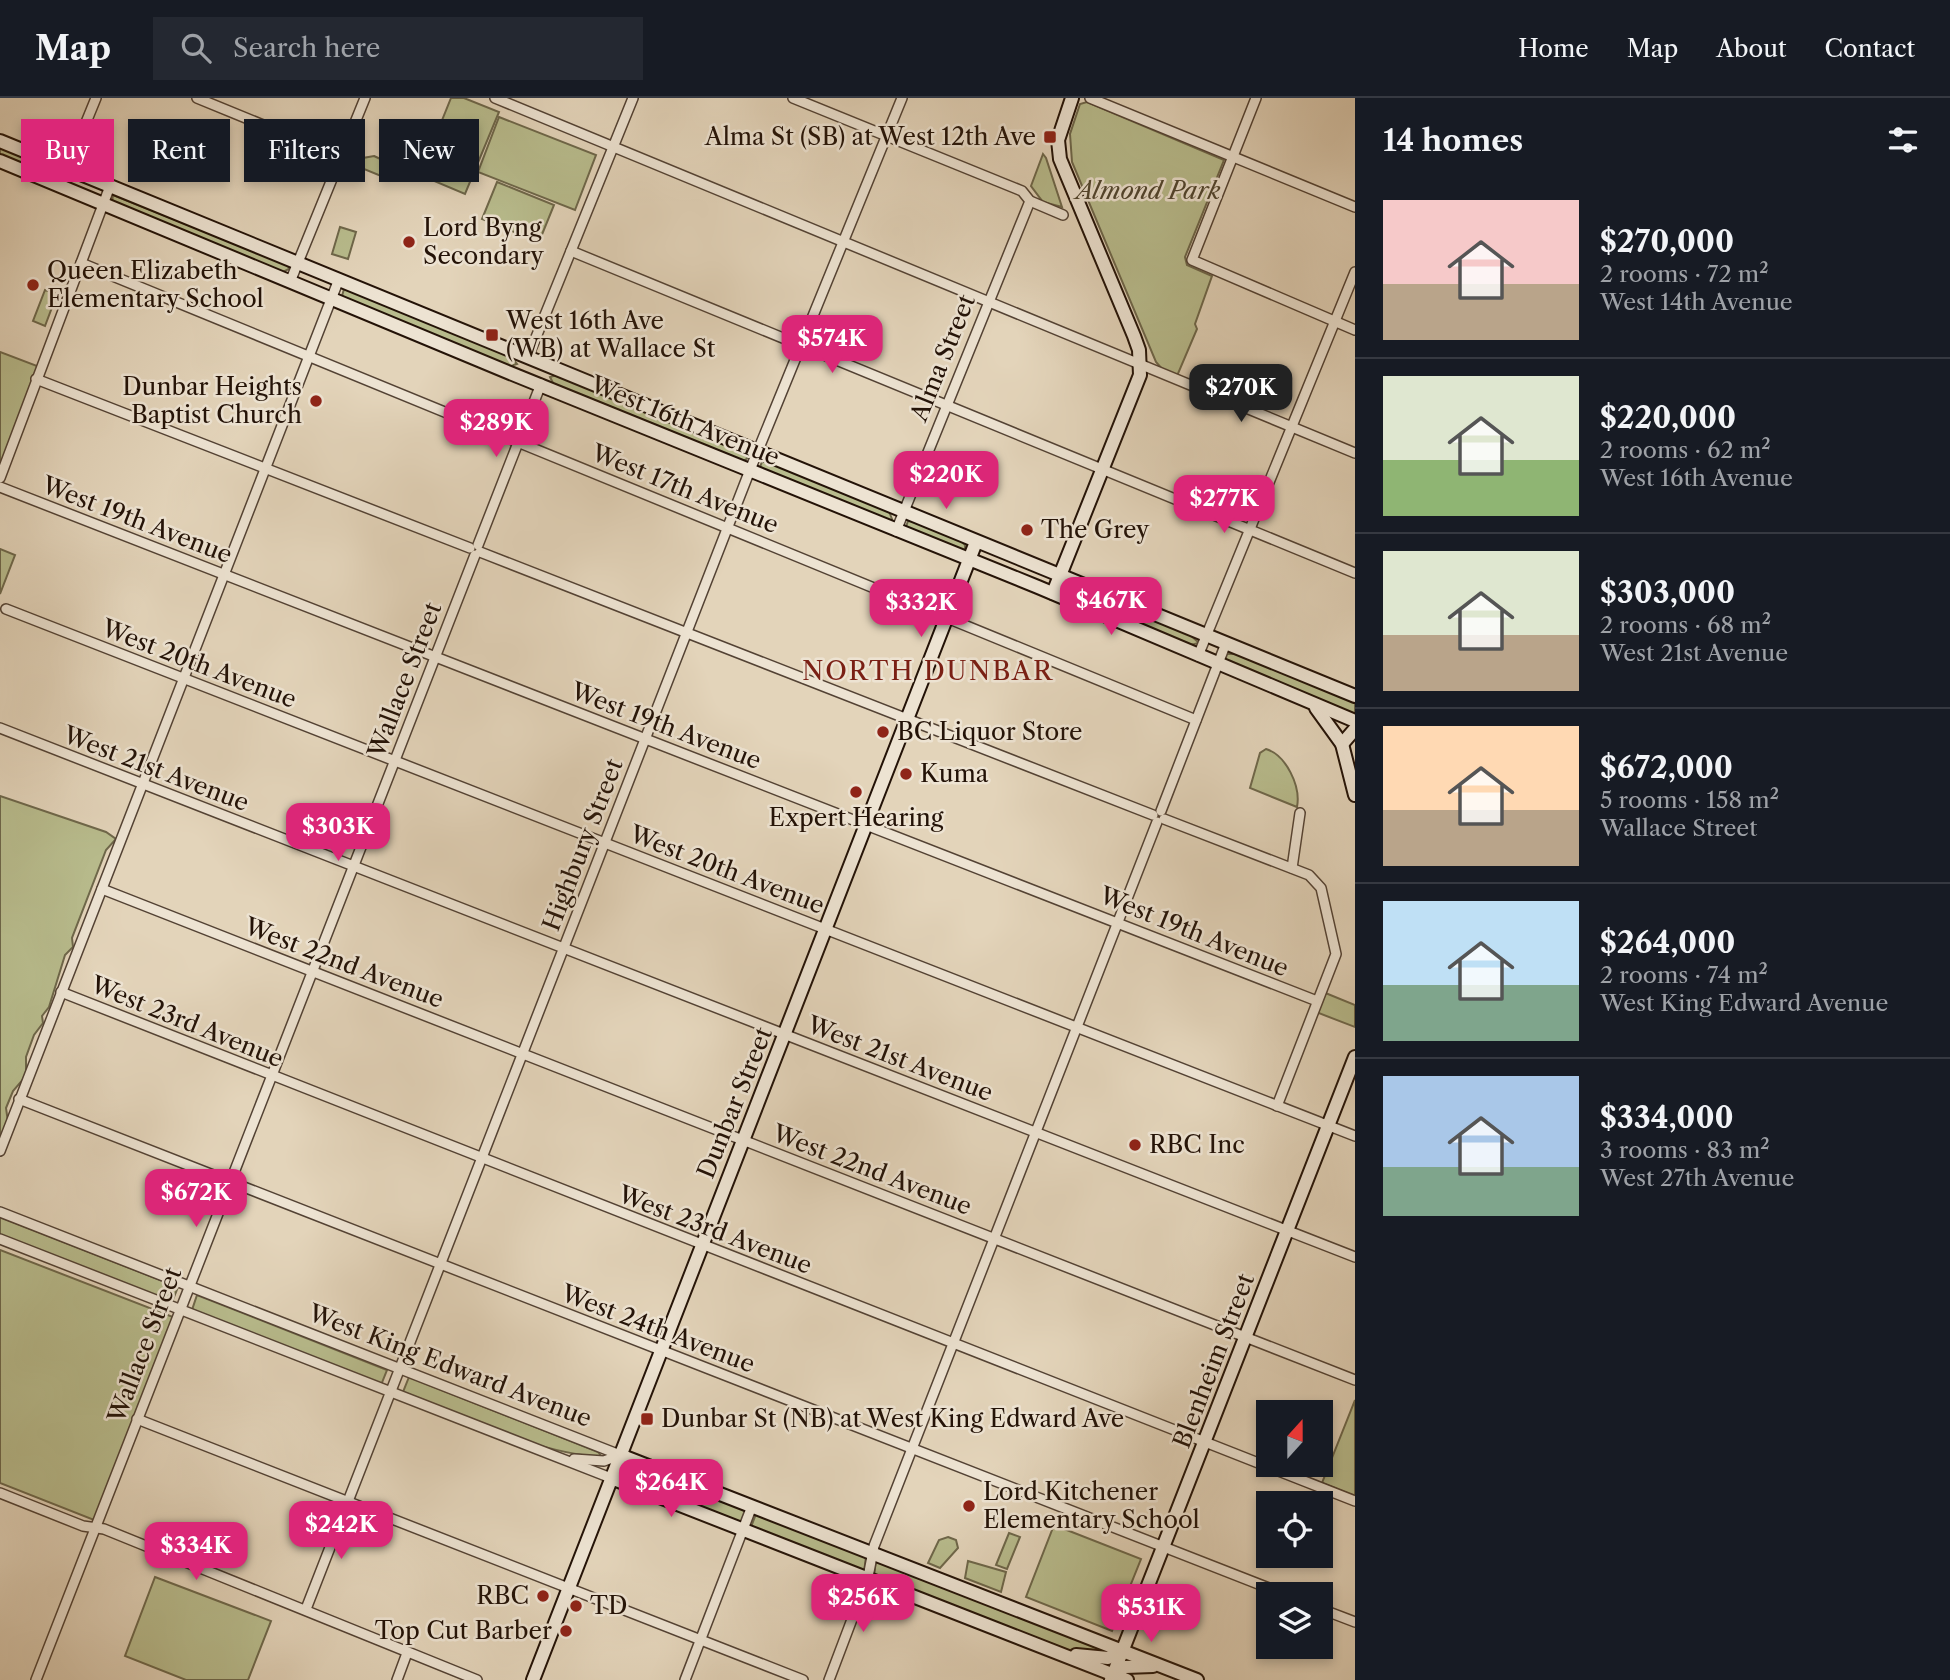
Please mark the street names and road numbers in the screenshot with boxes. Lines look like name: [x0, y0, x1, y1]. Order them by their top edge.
street label: Alma Street: [904, 290, 981, 426]
street label: West 16th Avenue: [586, 369, 784, 472]
street label: West 17th Avenue: [587, 437, 783, 539]
street label: West 19th Avenue: [37, 470, 236, 569]
street label: Wallace Street: [361, 598, 448, 763]
street label: West 20th Avenue: [97, 613, 301, 714]
street label: West 19th Avenue: [566, 676, 765, 775]
street label: West 21st Avenue: [58, 719, 253, 817]
street label: Highbury Street: [536, 754, 629, 935]
street label: West 20th Avenue: [625, 819, 829, 920]
street label: West 19th Avenue: [1095, 880, 1293, 983]
street label: West 22nd Avenue: [240, 911, 448, 1014]
street label: West 23rd Avenue: [86, 969, 288, 1073]
street label: West 21st Avenue: [802, 1009, 997, 1107]
street label: Dunbar Street: [691, 1023, 778, 1183]
street label: West 22nd Avenue: [768, 1118, 976, 1221]
street label: West 23rd Avenue: [613, 1179, 816, 1280]
street label: Wallace Street: [101, 1263, 188, 1428]
street label: Blenheim Street: [1167, 1269, 1260, 1452]
street label: West 24th Avenue: [556, 1278, 759, 1379]
street label: West King Edward Avenue: [304, 1298, 596, 1433]

